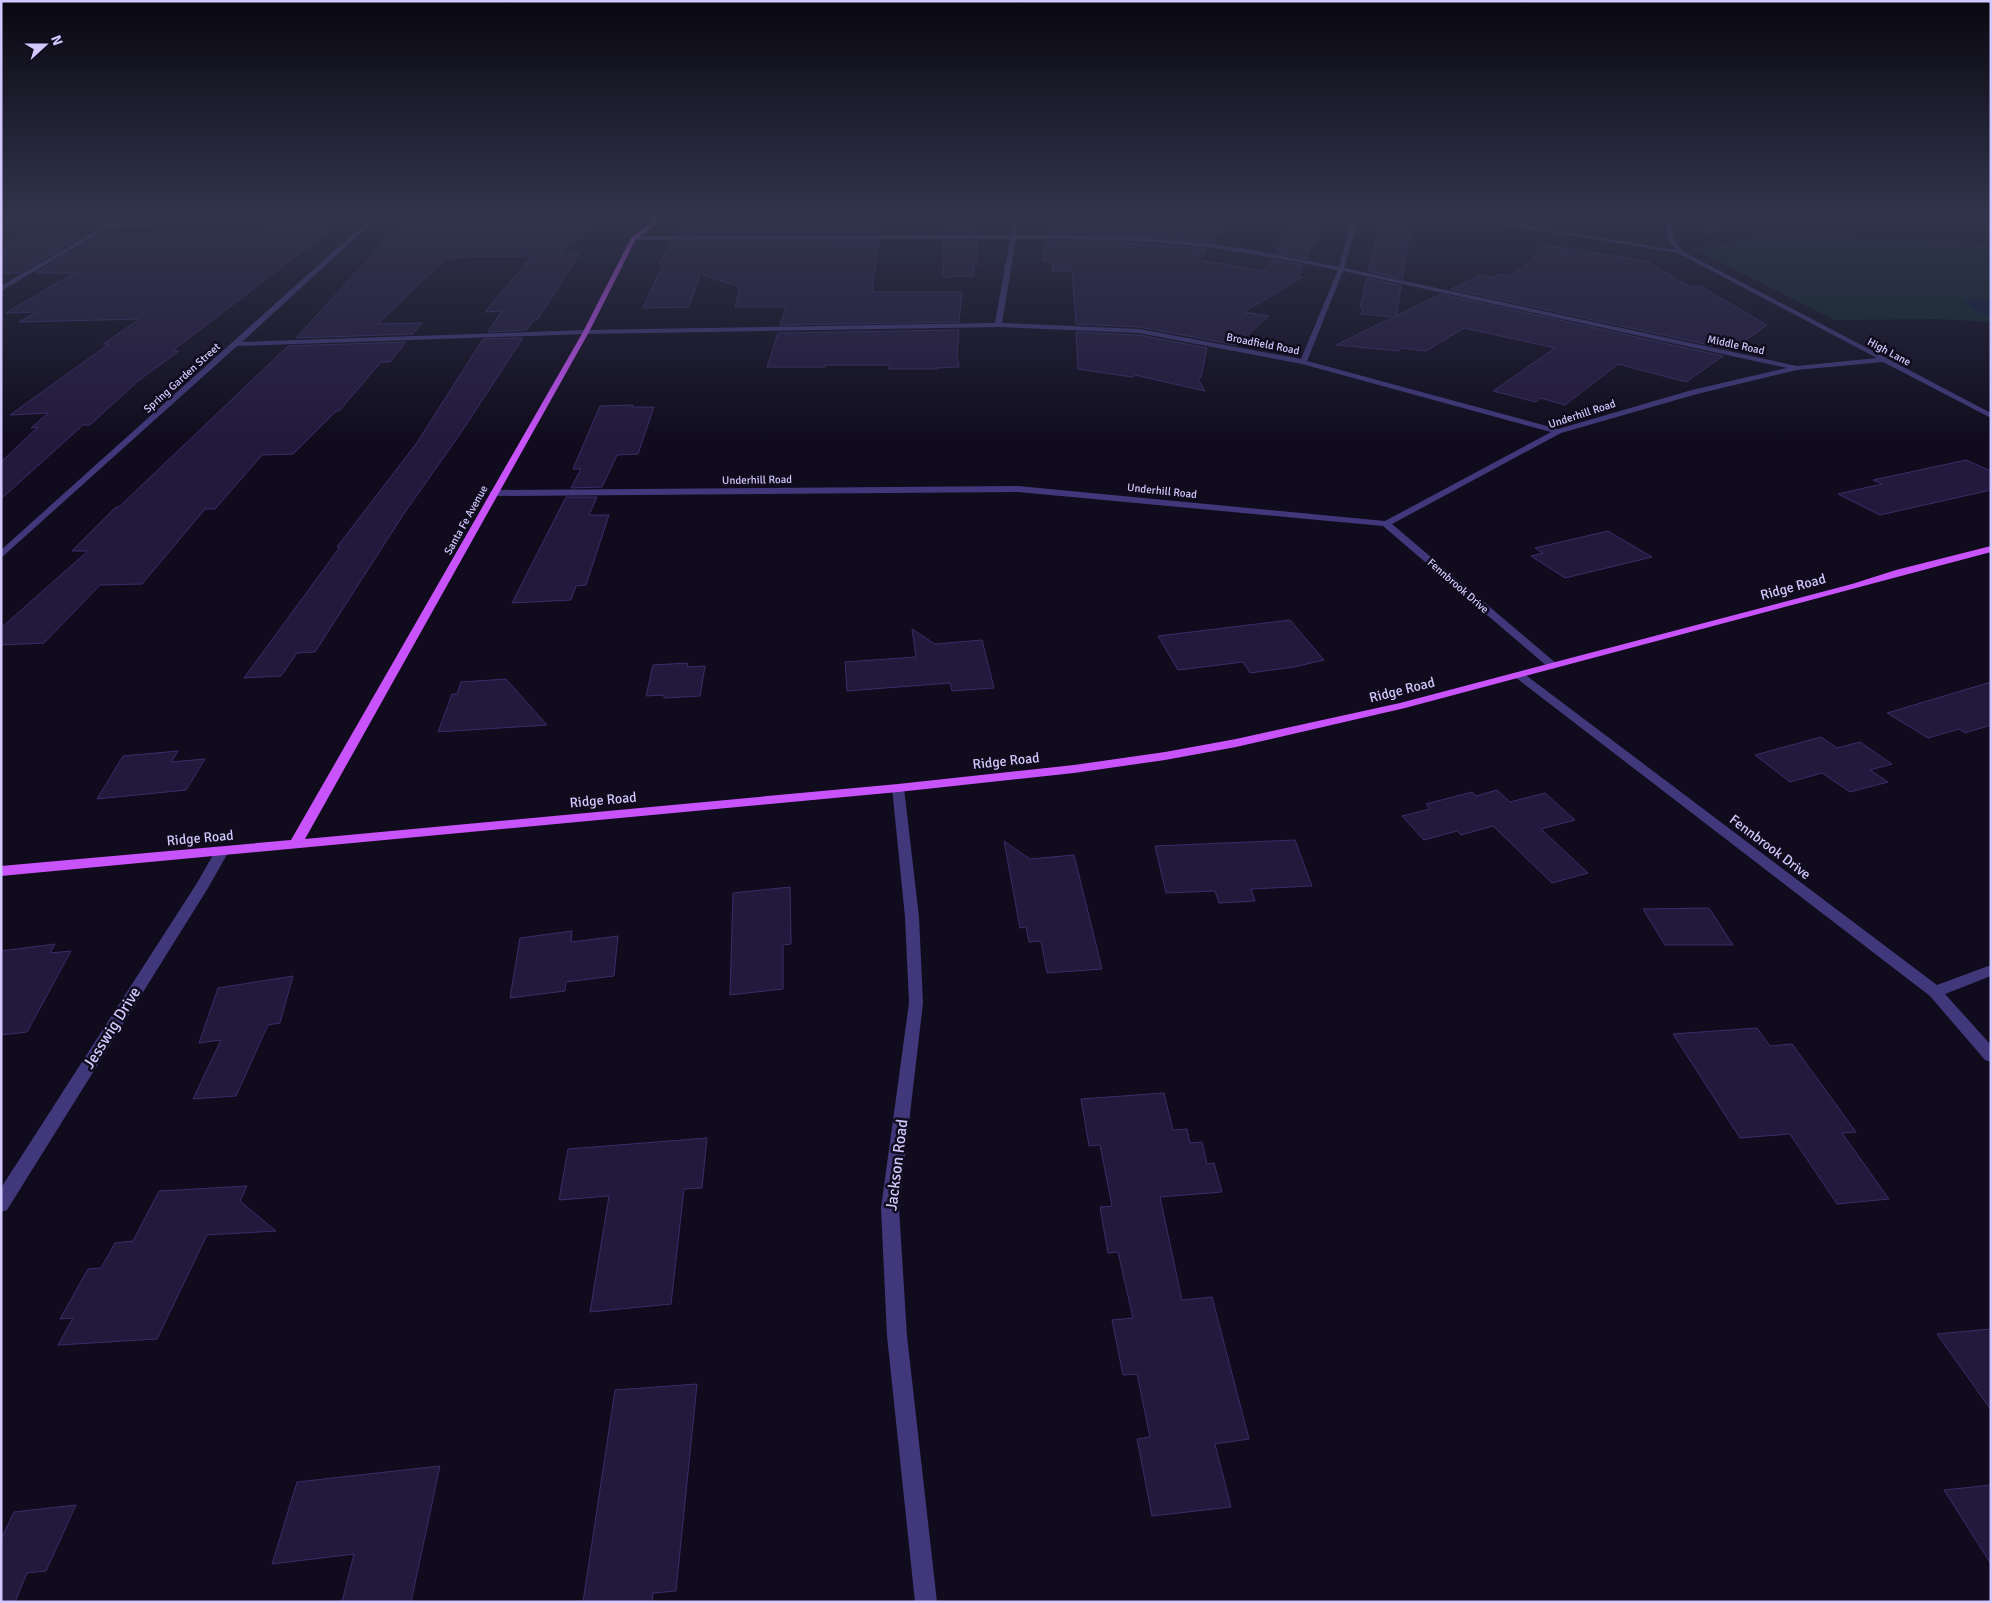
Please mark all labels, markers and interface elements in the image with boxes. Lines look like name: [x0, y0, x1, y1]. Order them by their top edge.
north arrow: [20, 20, 70, 70]
text: N: [47, 33, 66, 48]
street label: Broadfield Road: [1225, 331, 1301, 357]
street label: Middle Road: [1706, 333, 1766, 357]
street label: High Lane: [1865, 335, 1913, 369]
street label: Spring Garden Street: [141, 340, 223, 416]
street label: Underhill Road: [1547, 397, 1617, 431]
street label: Underhill Road: [722, 473, 792, 487]
street label: Underhill Road: [1126, 481, 1198, 501]
street label: Santa Fe Avenue: [442, 483, 490, 557]
street label: Fennbrook Drive: [1425, 556, 1491, 616]
street label: Ridge Road: [1758, 570, 1828, 604]
street label: Ridge Road: [1367, 674, 1437, 706]
street label: Ridge Road: [972, 749, 1040, 773]
street label: Ridge Road: [569, 789, 637, 811]
street label: Fennbrook Drive: [1726, 811, 1814, 883]
street label: Ridge Road: [166, 827, 234, 849]
street label: Jesswig Drive: [79, 983, 145, 1073]
street label: Jackson Road: [881, 1118, 913, 1212]

